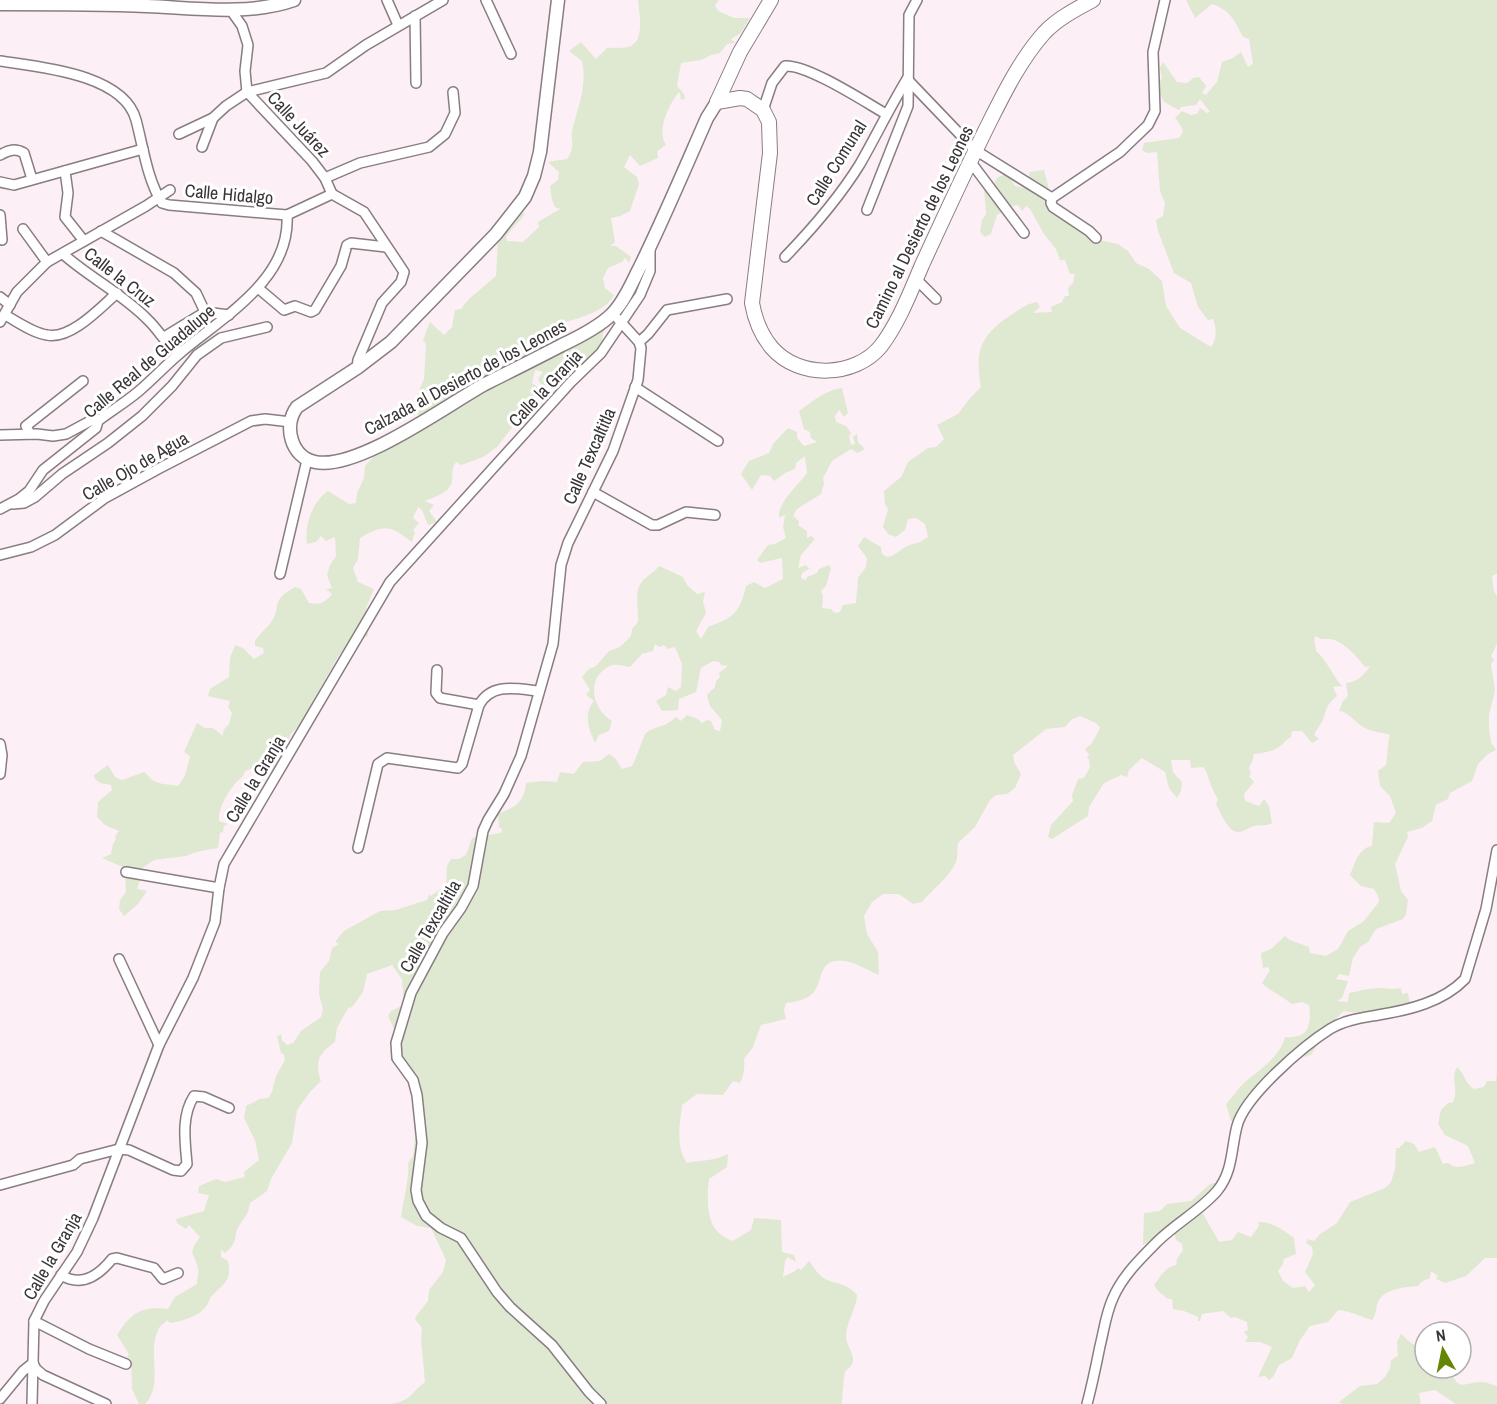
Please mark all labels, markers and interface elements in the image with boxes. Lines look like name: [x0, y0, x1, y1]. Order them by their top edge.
street label: Calle Juárez: [262, 85, 336, 163]
street label: Calle Comunal: [800, 115, 872, 211]
street label: Camino al Desierto de los Leones: [859, 121, 979, 333]
street label: Calle Hidalgo: [184, 178, 274, 210]
street label: Calle la Cruz: [79, 241, 161, 313]
street label: Calle Real de Guadalupe: [78, 298, 220, 424]
street label: Calzada al Desierto de los Leones: [360, 313, 570, 441]
street label: Calle la Granja: [503, 344, 587, 432]
street label: Calle Texcaltitla: [557, 404, 621, 508]
street label: Calle Ojo de Agua: [77, 425, 193, 507]
street label: Calle la Granja: [219, 731, 291, 827]
street label: Calle Texcaltitla: [393, 875, 467, 977]
street label: Calle la Granja: [17, 1207, 87, 1305]
north arrow: [1413, 1320, 1473, 1380]
text: N: [1434, 1324, 1447, 1347]

